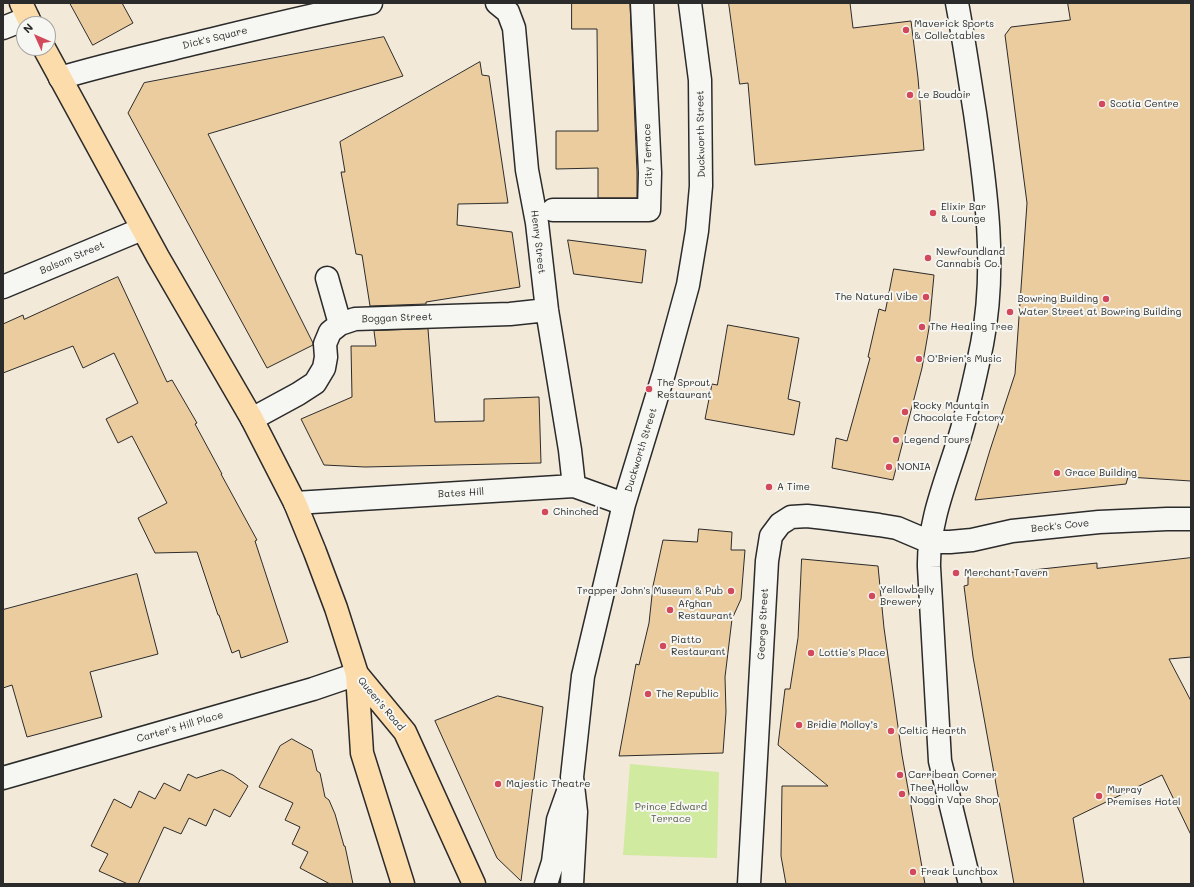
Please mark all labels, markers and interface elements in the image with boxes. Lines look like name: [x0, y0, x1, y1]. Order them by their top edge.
north arrow: [16, 16, 56, 56]
place label: Maverick Sports & Collectables: [914, 18, 994, 42]
text: N: [20, 20, 36, 36]
street label: Dick's Square: [181, 24, 249, 52]
marker: Maverick Sports & Collectables: [901, 25, 911, 35]
place label: Le Boudoir: [918, 89, 971, 101]
street label: Duckworth Street: [694, 90, 708, 178]
marker: Le Boudoir: [905, 90, 915, 100]
place label: Scotia Centre: [1110, 98, 1179, 110]
marker: Scotia Centre: [1097, 99, 1107, 109]
street label: City Terrace: [641, 123, 655, 187]
place label: Elixir Bar & Lounge: [941, 201, 986, 224]
marker: Elixir Bar & Lounge: [928, 208, 938, 218]
street label: Henry Street: [528, 209, 548, 275]
street label: Balsam Street: [38, 239, 106, 277]
place label: Newfoundland Cannabis Co.: [936, 246, 1005, 270]
marker: Newfoundland Cannabis Co.: [923, 253, 933, 263]
place label: The Natural Vibe: [835, 291, 918, 303]
marker: The Natural Vibe: [921, 292, 931, 302]
place label: Bowring Building: [1017, 293, 1098, 305]
marker: Bowring Building: [1101, 294, 1111, 304]
place label: Water Street at Bowring Building: [1018, 306, 1181, 318]
marker: Water Street at Bowring Building: [1005, 307, 1015, 317]
street label: Boggan Street: [362, 311, 432, 325]
place label: The Healing Tree: [930, 321, 1013, 333]
marker: The Healing Tree: [917, 322, 927, 332]
place label: O’Brien’s Music: [927, 353, 1002, 365]
marker: O’Brien’s Music: [914, 354, 924, 364]
place label: The Sprout Restaurant: [657, 377, 712, 400]
marker: The Sprout Restaurant: [644, 384, 654, 394]
place label: Rocky Mountain Chocolate Factory: [913, 400, 1004, 424]
street label: Duckworth Street: [622, 406, 660, 494]
marker: Rocky Mountain Chocolate Factory: [900, 407, 910, 417]
place label: Legend Tours: [904, 434, 969, 446]
marker: Legend Tours: [891, 435, 901, 445]
place label: NONIA: [897, 461, 931, 473]
marker: NONIA: [884, 462, 894, 472]
place label: Grace Building: [1065, 467, 1137, 479]
marker: Grace Building: [1052, 468, 1062, 478]
place label: A Time: [777, 481, 810, 493]
marker: A Time: [764, 482, 774, 492]
street label: Bates Hill: [438, 486, 484, 500]
place label: Chinched: [553, 506, 598, 518]
marker: Chinched: [540, 507, 550, 517]
street label: Beck's Cove: [1030, 517, 1090, 535]
place label: Merchant Tavern: [964, 567, 1048, 579]
marker: Merchant Tavern: [951, 568, 961, 578]
place label: Yellowbelly Brewery: [880, 584, 934, 608]
place label: Trapper John's Museum & Pub: [577, 585, 723, 597]
marker: Trapper John's Museum & Pub: [726, 586, 736, 596]
street label: George Street: [755, 588, 771, 660]
marker: Yellowbelly Brewery: [867, 591, 877, 601]
place label: Afghan Restaurant: [678, 598, 733, 622]
marker: Afghan Restaurant: [665, 605, 675, 615]
place label: Piatto Restaurant: [671, 634, 726, 658]
marker: Piatto Restaurant: [658, 641, 668, 651]
place label: Lottie's Place: [819, 647, 885, 659]
marker: Lottie's Place: [806, 648, 816, 658]
street label: Queen's Road: [355, 675, 407, 733]
place label: The Republic: [656, 688, 719, 700]
marker: The Republic: [643, 689, 653, 699]
street label: Carter's Hill Place: [135, 709, 225, 745]
place label: Bridie Molloy’s: [807, 719, 878, 731]
marker: Bridie Molloy’s: [794, 720, 804, 730]
place label: Celtic Hearth: [899, 725, 966, 737]
marker: Celtic Hearth: [886, 726, 896, 736]
place label: Carribean Corner: [908, 769, 997, 781]
marker: Carribean Corner: [895, 770, 905, 780]
place label: Majestic Theatre: [506, 778, 590, 790]
marker: Majestic Theatre: [493, 779, 503, 789]
place label: Thee Hollow Noggin Vape Shop: [910, 782, 998, 806]
place label: Murray Premises Hotel: [1107, 784, 1181, 808]
marker: Thee Hollow Noggin Vape Shop: [897, 789, 907, 799]
marker: Murray Premises Hotel: [1094, 791, 1104, 801]
park label: Prince Edward Terrace: [635, 801, 707, 824]
place label: Freak Lunchbox: [921, 866, 998, 878]
marker: Freak Lunchbox: [908, 867, 918, 877]

